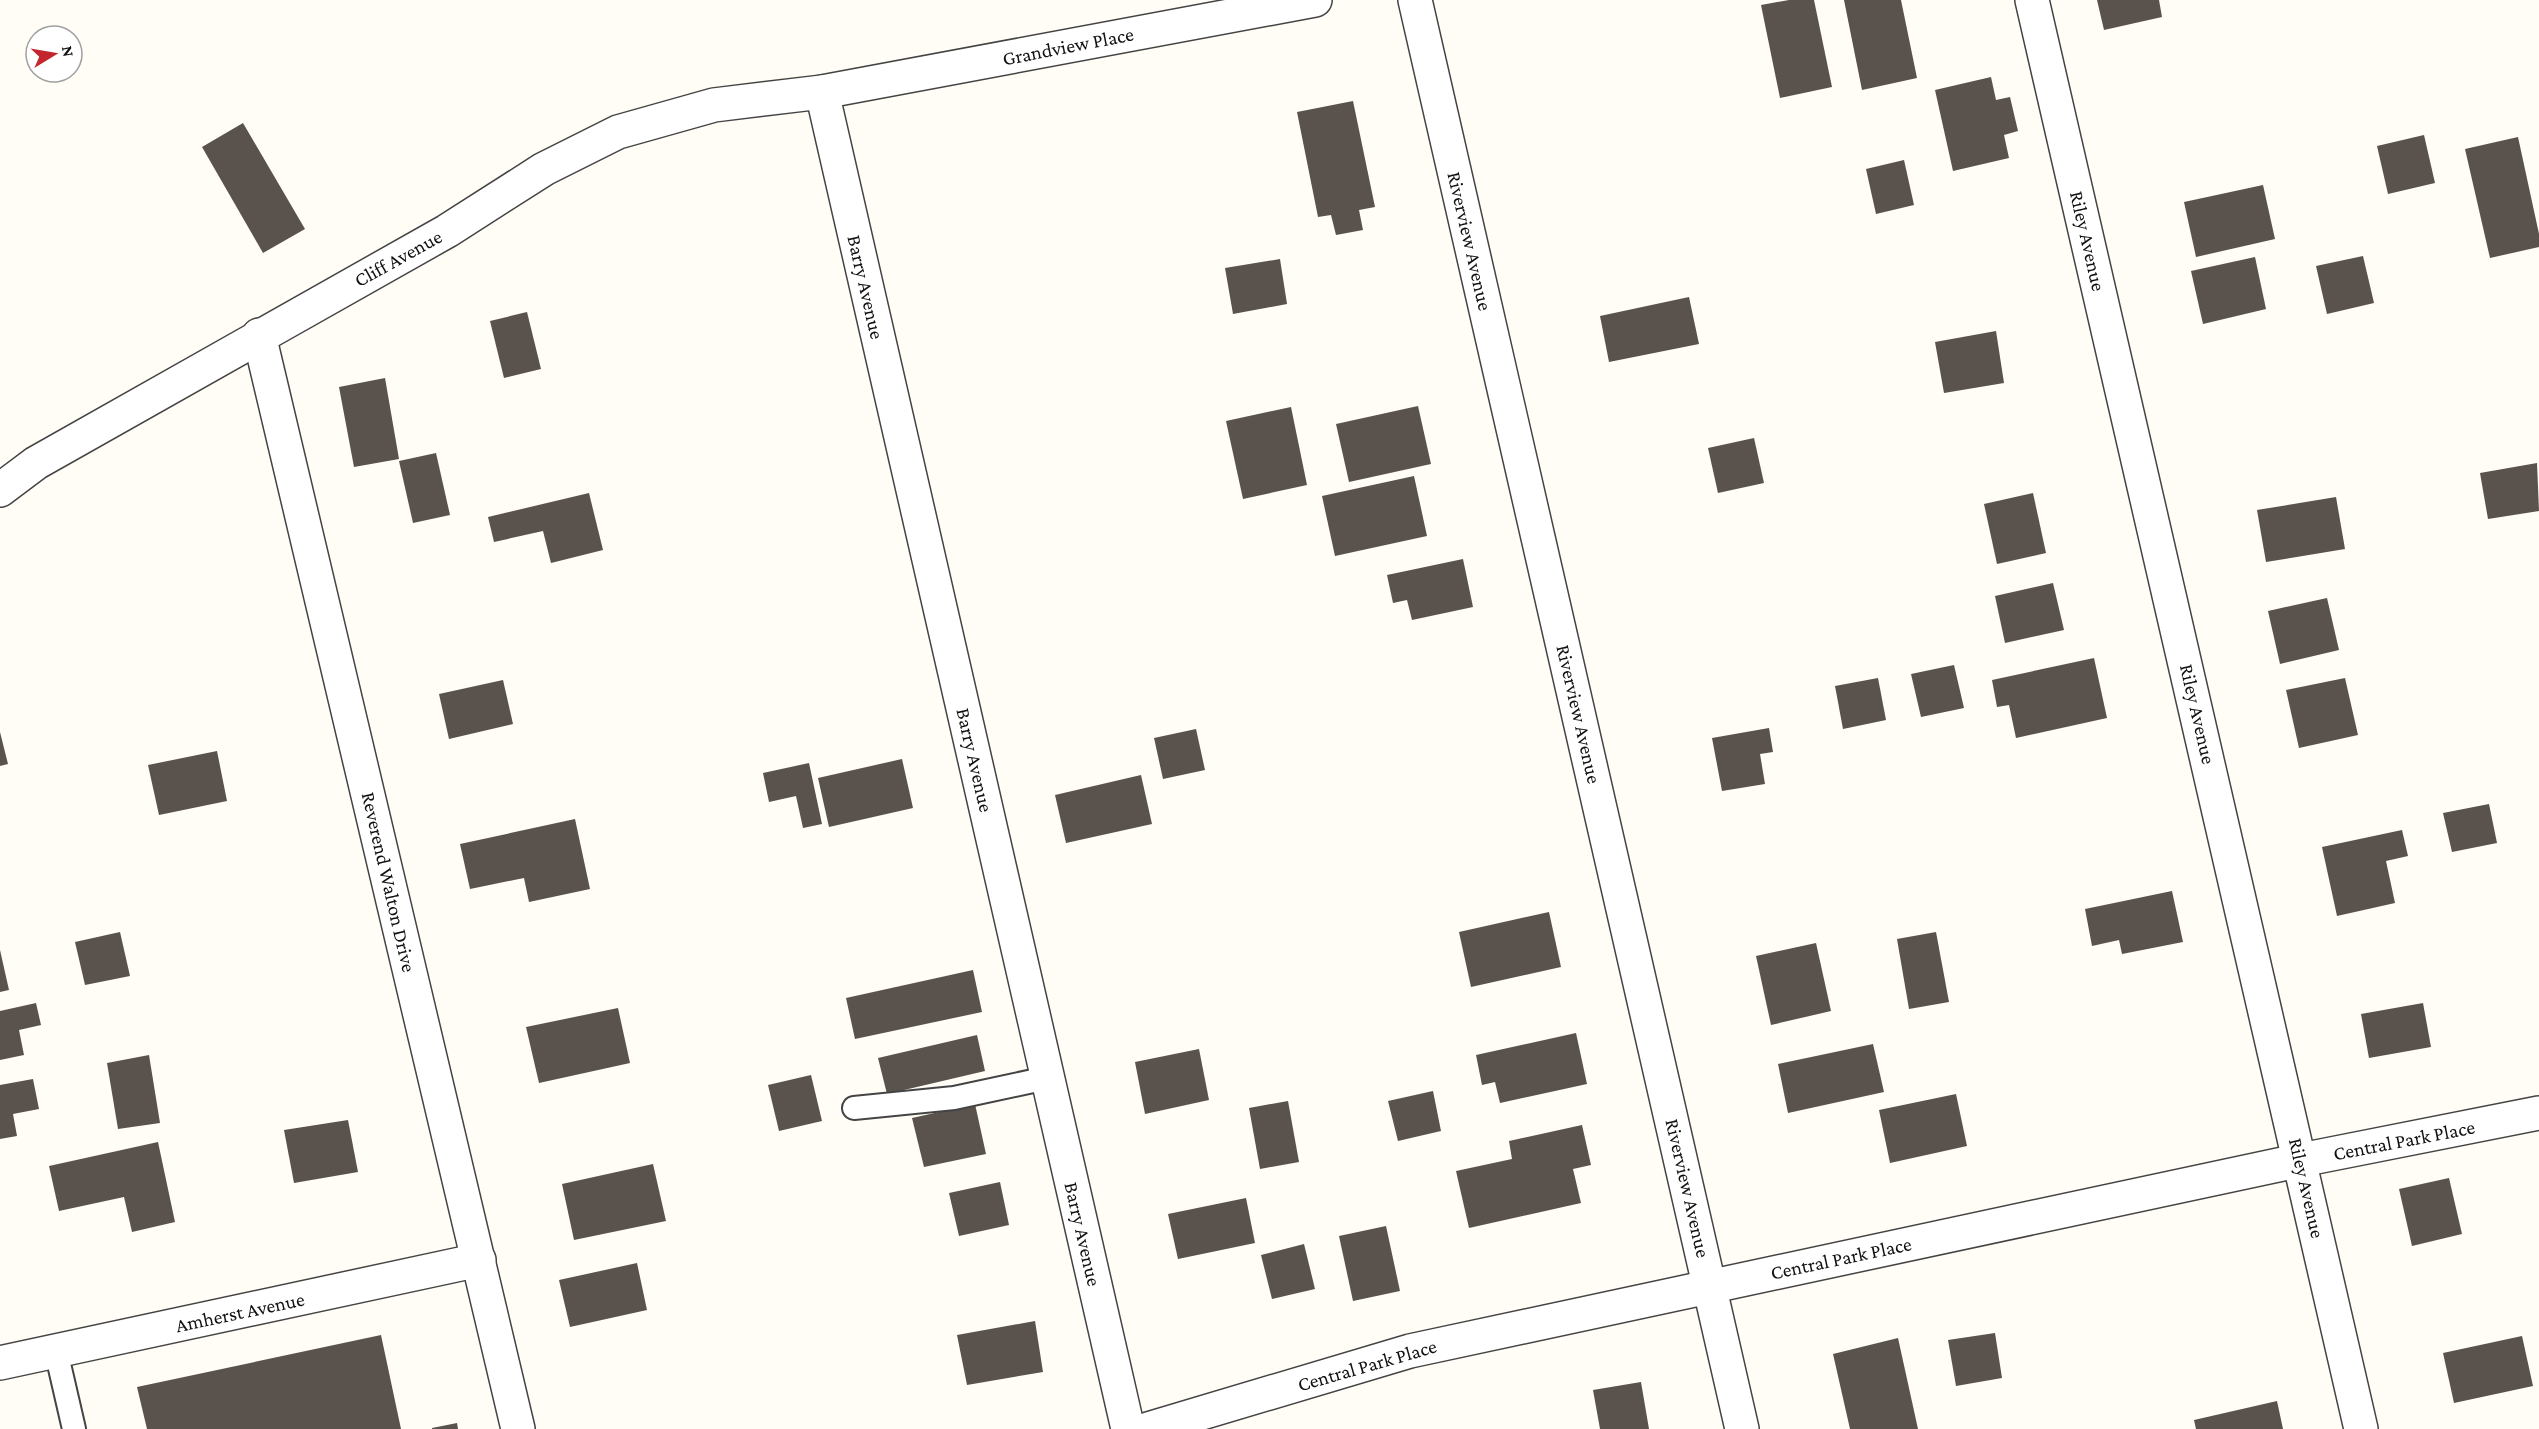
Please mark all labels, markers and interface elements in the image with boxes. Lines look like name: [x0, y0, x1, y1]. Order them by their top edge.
street label: Grandview Place: [1001, 22, 1136, 70]
north arrow: [24, 24, 84, 84]
text: N: [59, 44, 78, 58]
street label: Riverview Avenue: [1443, 169, 1497, 313]
street label: Riley Avenue: [2065, 189, 2110, 294]
street label: Cliff Avenue: [350, 225, 446, 291]
street label: Barry Avenue: [842, 233, 889, 342]
street label: Riverview Avenue: [1552, 642, 1606, 786]
street label: Riley Avenue: [2175, 662, 2220, 767]
street label: Barry Avenue: [951, 706, 998, 815]
street label: Reverend Walton Drive: [358, 790, 420, 974]
street label: Central Park Place: [2331, 1115, 2477, 1165]
street label: Riverview Avenue: [1661, 1116, 1715, 1260]
street label: Riley Avenue: [2284, 1136, 2329, 1241]
street label: Barry Avenue: [1059, 1180, 1106, 1289]
street label: Central Park Place: [1768, 1232, 1914, 1284]
street label: Amherst Avenue: [174, 1288, 307, 1336]
street label: Central Park Place: [1295, 1335, 1439, 1395]

